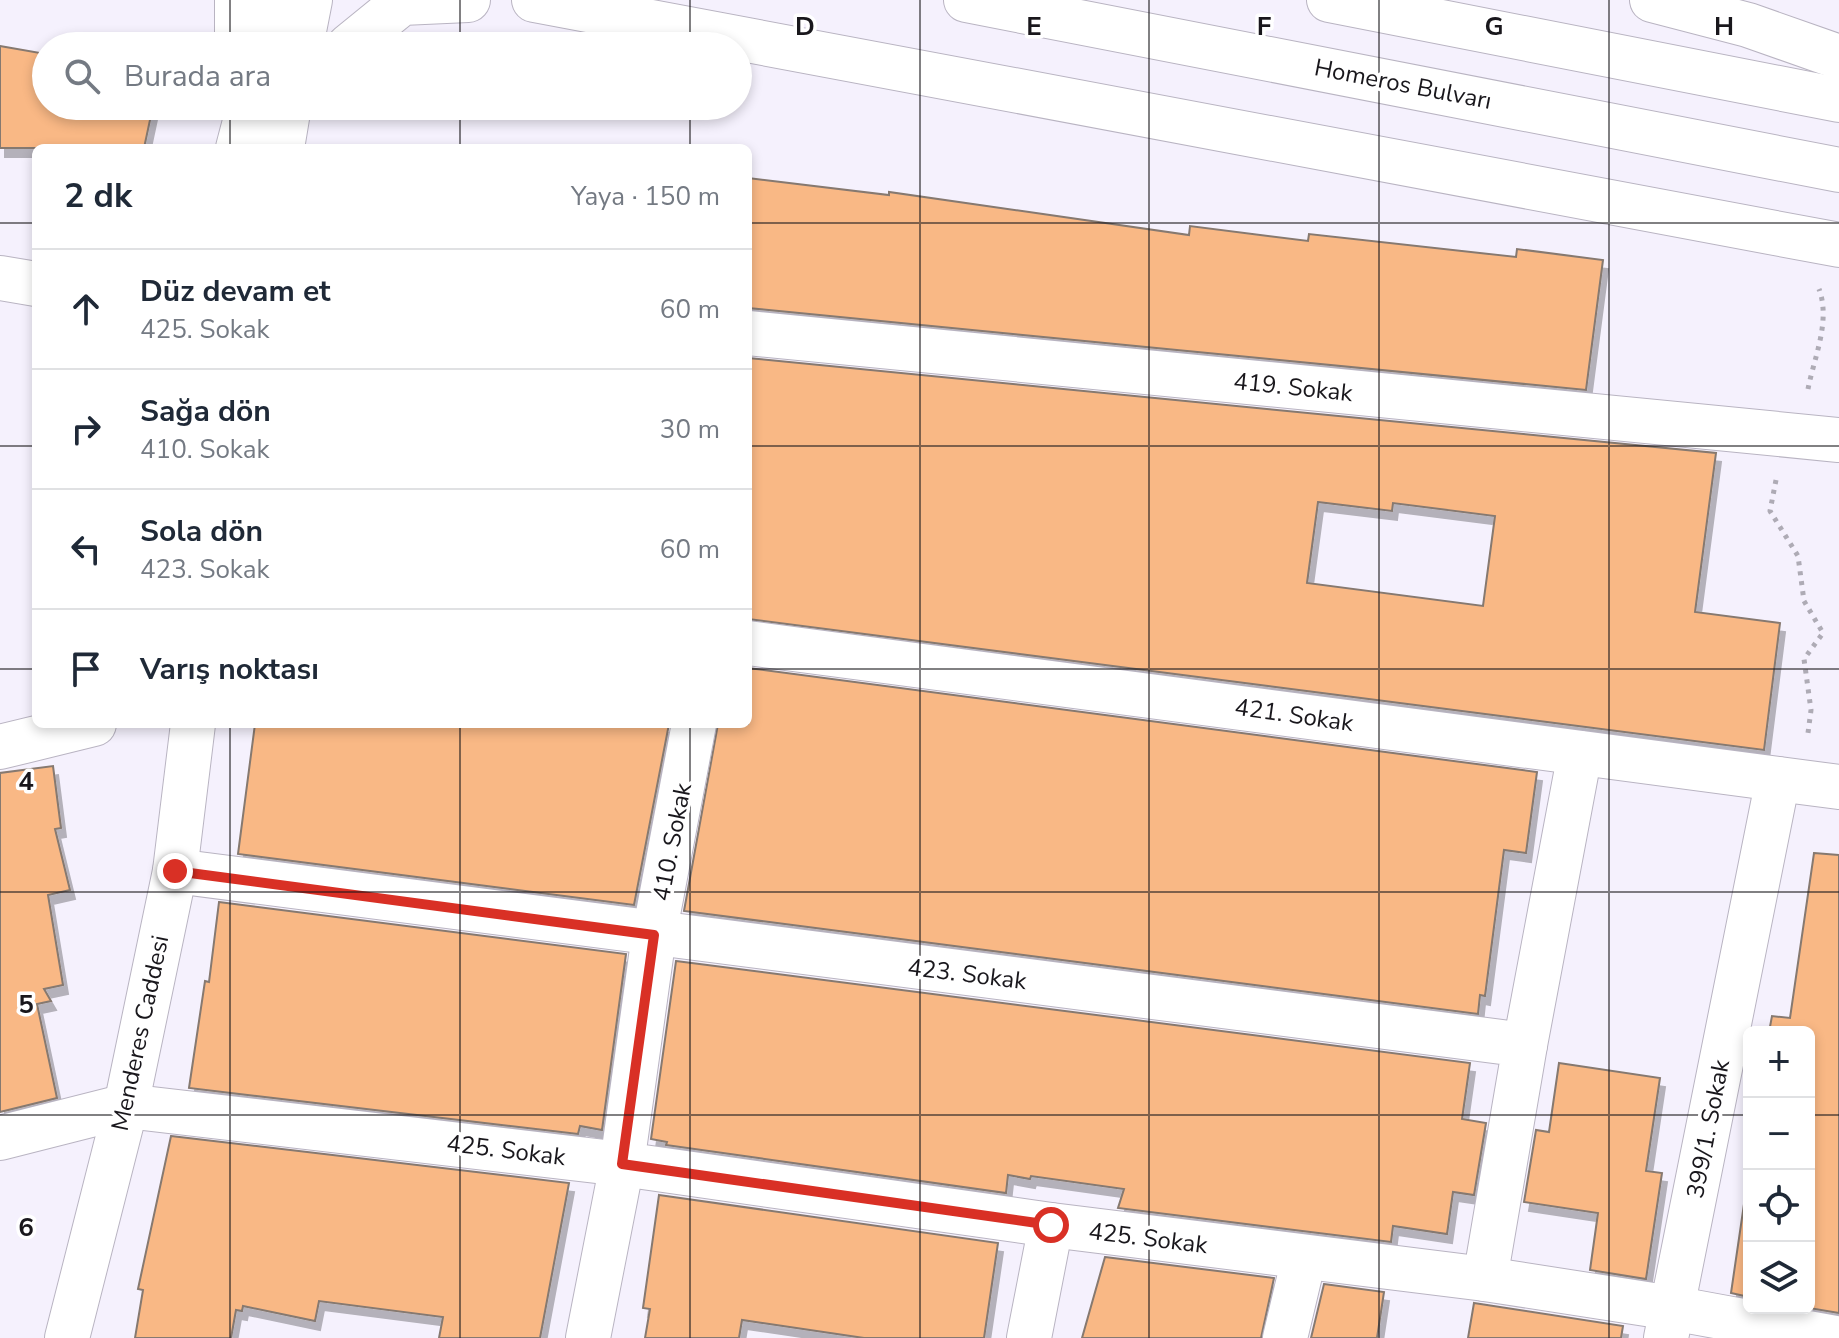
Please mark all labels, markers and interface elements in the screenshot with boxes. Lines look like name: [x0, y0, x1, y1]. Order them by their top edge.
text: D: [795, 9, 815, 44]
text: E: [1026, 9, 1042, 44]
text: F: [1257, 9, 1271, 44]
text: G: [1484, 9, 1504, 44]
text: H: [1714, 9, 1734, 44]
search box: [32, 32, 752, 120]
street label: Homeros Bulvarı: [1312, 51, 1494, 117]
icon: search: [60, 54, 104, 98]
text: Burada ara: [124, 56, 271, 97]
text: 2 dk: [64, 173, 132, 219]
text: Yaya · 150 m: [571, 179, 720, 214]
text: Düz devam et: [140, 271, 331, 312]
icon: ahead: [64, 287, 108, 331]
text: 60 m: [660, 292, 720, 327]
text: 425. Sokak: [140, 312, 270, 347]
street label: 419. Sokak: [1232, 365, 1355, 409]
text: Sağa dön: [140, 391, 271, 432]
icon: right: [64, 407, 108, 451]
text: 30 m: [660, 412, 720, 447]
text: 410. Sokak: [140, 432, 270, 467]
text: Sola dön: [140, 511, 263, 552]
icon: left: [64, 527, 108, 571]
text: 60 m: [660, 532, 720, 567]
text: 423. Sokak: [140, 552, 270, 587]
icon: arrive: [64, 647, 108, 691]
text: Varış noktası: [140, 649, 319, 690]
street label: 421. Sokak: [1233, 691, 1356, 739]
text: 4: [18, 764, 34, 799]
street label: 410. Sokak: [645, 779, 699, 904]
route end: [157, 853, 193, 889]
street label: Menderes Caddesi: [104, 932, 176, 1134]
street label: 423. Sokak: [906, 951, 1029, 997]
text: 5: [18, 987, 34, 1022]
map controls: [1743, 1026, 1815, 1314]
button: +: [1743, 1026, 1815, 1098]
street label: 399/1. Sokak: [1679, 1056, 1737, 1201]
button: −: [1743, 1098, 1815, 1170]
street label: 425. Sokak: [445, 1127, 568, 1173]
button: locate: [1743, 1170, 1815, 1242]
route start: [1033, 1207, 1069, 1243]
text: 6: [18, 1210, 34, 1245]
street label: 425. Sokak: [1087, 1215, 1210, 1261]
button: layers: [1743, 1242, 1815, 1314]

